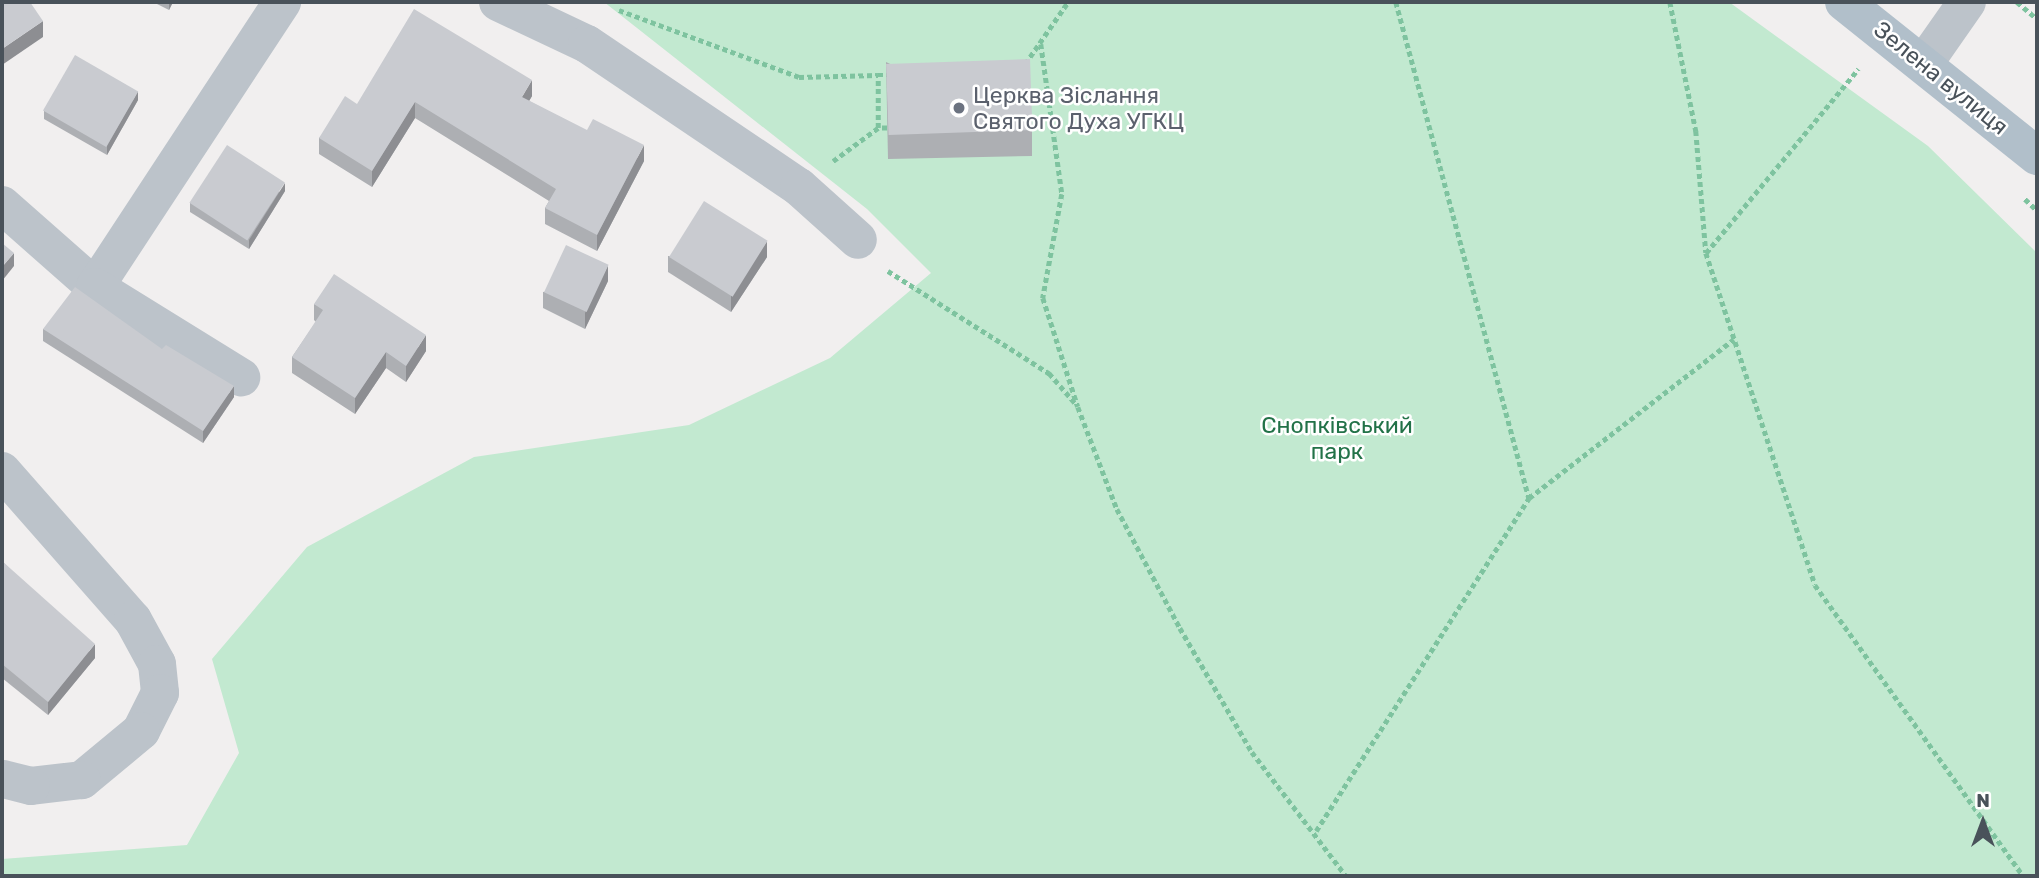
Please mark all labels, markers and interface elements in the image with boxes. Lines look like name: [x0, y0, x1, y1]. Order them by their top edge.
street label: Зелена вулиця: [1868, 16, 2014, 140]
place label: Церква Зіслання Святого Духа УГКЦ: [973, 81, 1184, 135]
marker: Церква Зіслання Святого Духа УГКЦ: [951, 100, 967, 116]
park label: Снопківський парк: [1261, 411, 1413, 465]
north arrow: [1948, 787, 2018, 857]
text: N: [1976, 789, 1990, 812]

